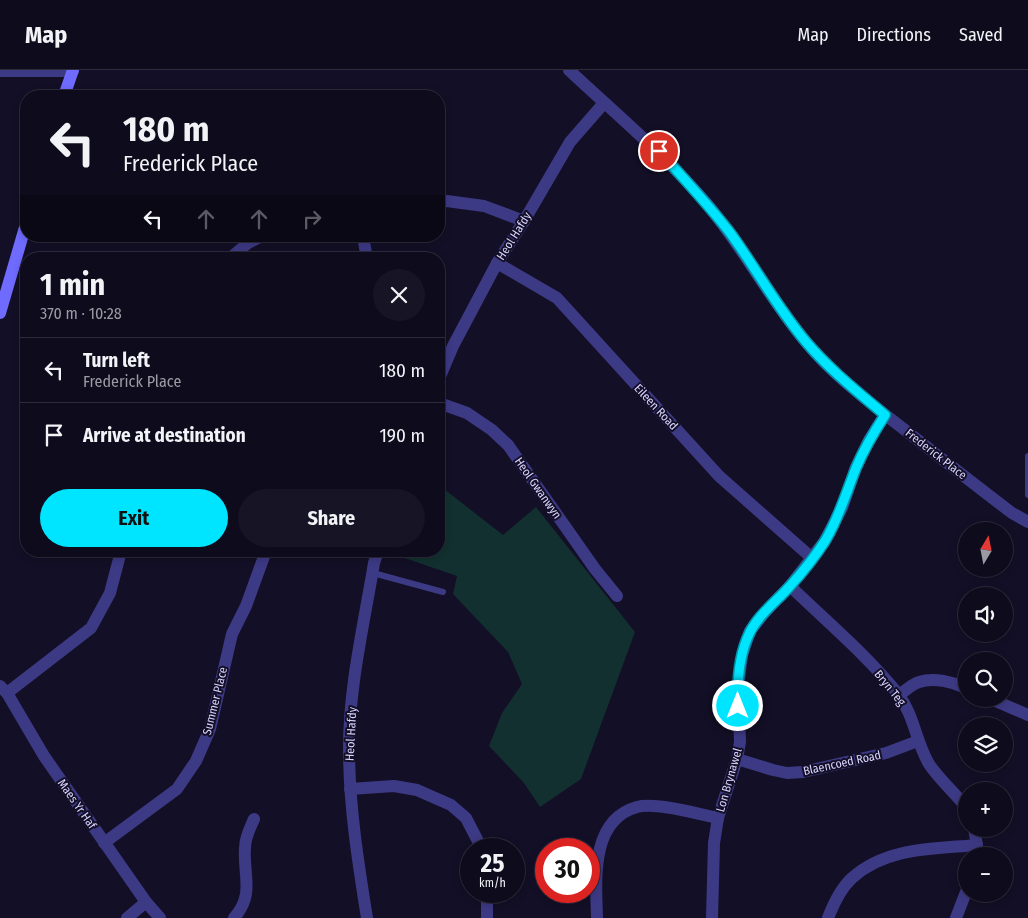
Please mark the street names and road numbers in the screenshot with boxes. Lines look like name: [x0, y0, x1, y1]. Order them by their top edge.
street label: Heol Hafdy: [494, 209, 535, 263]
street label: Eileen Road: [631, 381, 681, 433]
street label: Frederick Place: [903, 426, 969, 482]
street label: Heol Gwanwyn: [512, 455, 564, 521]
street label: Summer Place: [200, 665, 230, 736]
street label: Bryn Teg: [871, 667, 909, 709]
street label: Heol Hafdy: [343, 706, 359, 761]
street label: Lon Brynawel: [713, 746, 745, 814]
street label: Blaencoed Road: [802, 748, 882, 778]
street label: Maes Yr Haf: [55, 776, 100, 833]

